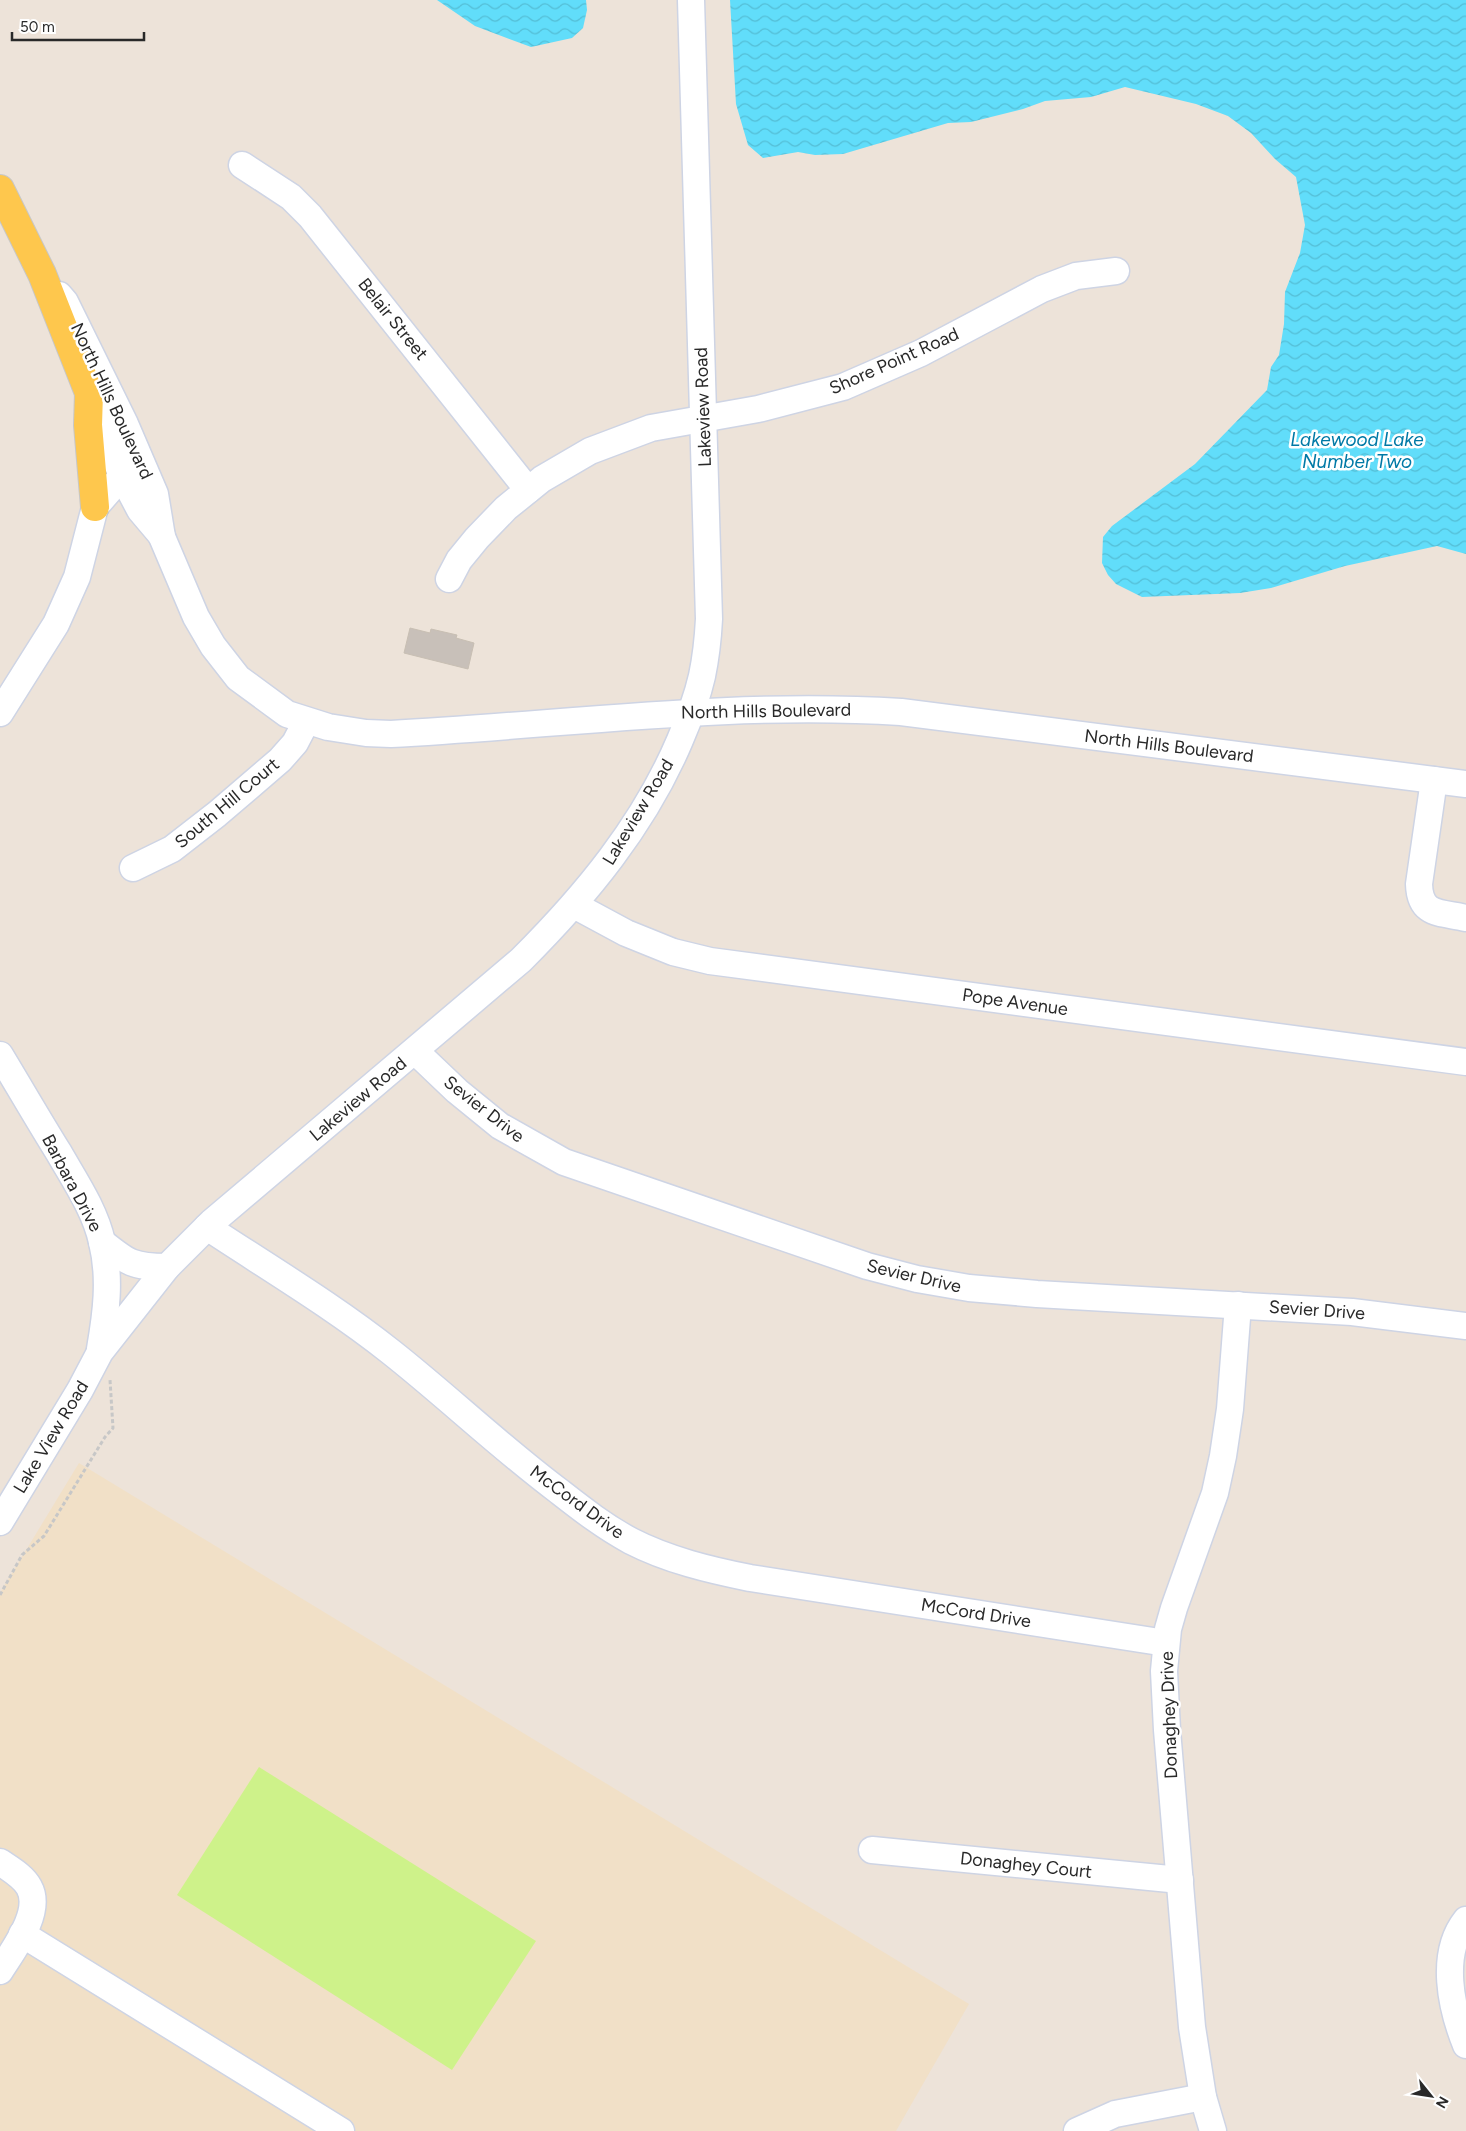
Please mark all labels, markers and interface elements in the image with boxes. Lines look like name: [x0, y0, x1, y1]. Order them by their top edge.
scale bar: [12, 10, 145, 42]
text: 50 m: [20, 18, 55, 36]
street label: Belair Street: [353, 274, 433, 365]
street label: North Hills Boulevard: [66, 319, 158, 483]
street label: Shore Point Road: [826, 323, 962, 399]
street label: Lakeview Road: [690, 347, 716, 467]
water label: Lakewood Lake Number Two: [1290, 428, 1424, 473]
street label: North Hills Boulevard: [681, 699, 851, 723]
street label: North Hills Boulevard: [1083, 725, 1255, 767]
street label: South Hill Court: [170, 753, 284, 853]
street label: Lakeview Road: [598, 755, 678, 869]
street label: Pope Avenue: [961, 984, 1069, 1020]
street label: Lakeview Road: [305, 1052, 411, 1146]
street label: Sevier Drive: [439, 1071, 529, 1147]
street label: Barbara Drive: [37, 1130, 107, 1236]
street label: Sevier Drive: [865, 1254, 963, 1298]
street label: Sevier Drive: [1268, 1296, 1366, 1324]
street label: Lake View Road: [9, 1377, 93, 1497]
street label: McCord Drive: [526, 1460, 629, 1544]
street label: McCord Drive: [919, 1593, 1033, 1633]
street label: Donaghey Drive: [1156, 1651, 1182, 1779]
street label: Donaghey Court: [959, 1847, 1093, 1883]
north arrow: [1406, 2071, 1456, 2121]
text: N: [1432, 2093, 1452, 2111]

